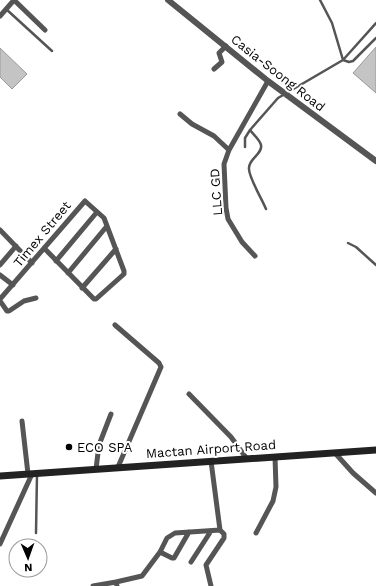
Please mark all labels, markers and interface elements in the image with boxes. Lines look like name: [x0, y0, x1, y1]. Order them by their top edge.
street label: Casia-Soong Road: [228, 32, 328, 114]
street label: LLC GD: [207, 168, 225, 216]
street label: Timex Street: [10, 198, 74, 270]
street label: Mactan Airport Road: [146, 437, 276, 461]
place label: ECO SPA: [77, 440, 133, 455]
marker: ECO SPA: [64, 442, 74, 452]
north arrow: [8, 538, 48, 578]
text: N: [24, 561, 33, 574]

